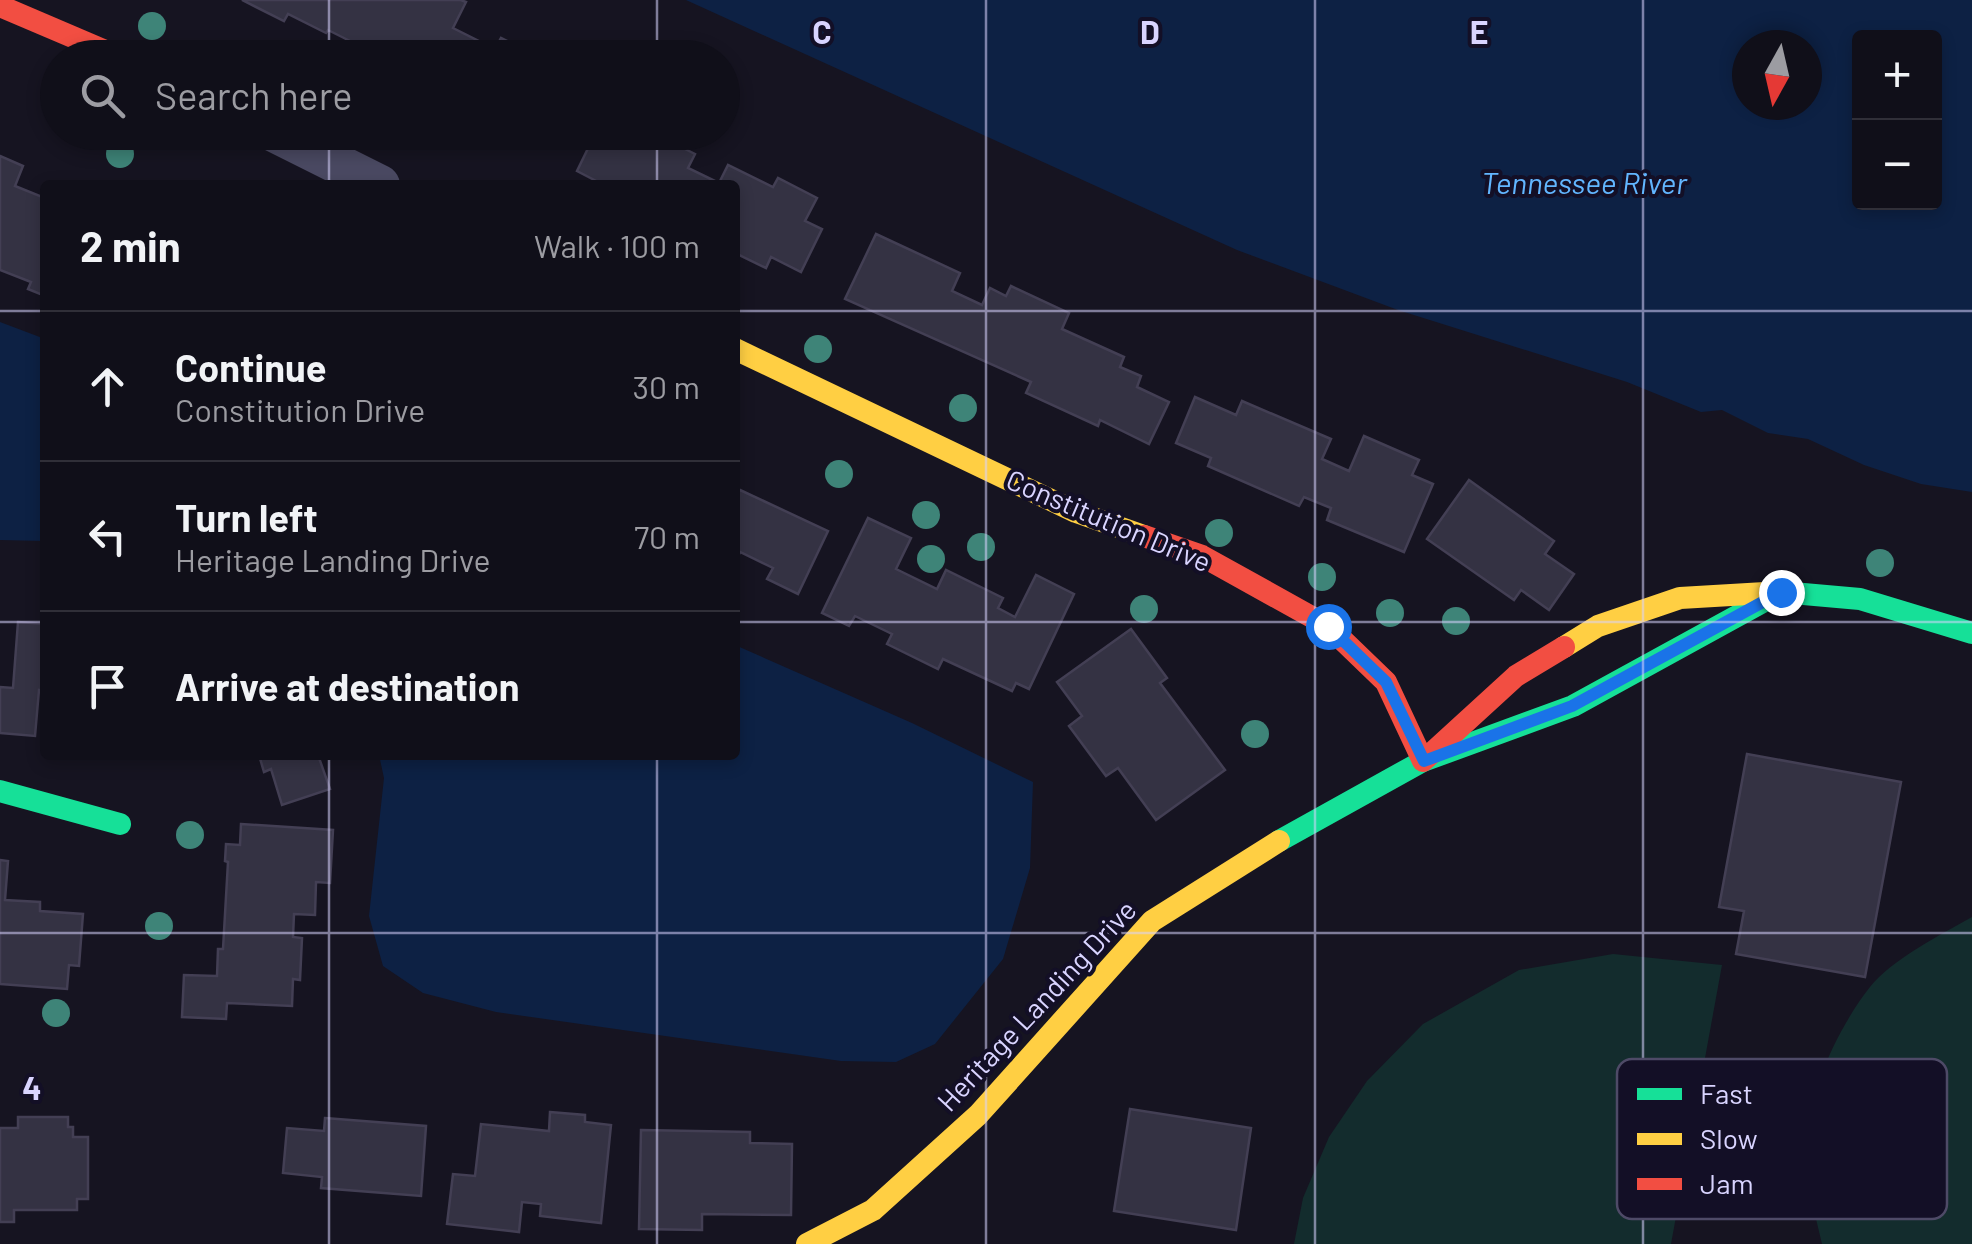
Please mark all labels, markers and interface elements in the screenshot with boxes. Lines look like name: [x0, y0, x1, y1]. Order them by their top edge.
text: C: [812, 12, 832, 50]
text: D: [1140, 12, 1160, 50]
text: E: [1470, 12, 1488, 50]
north arrow: [1732, 30, 1822, 120]
map controls: [1852, 30, 1942, 210]
button: +: [1852, 30, 1942, 120]
search box: [40, 40, 740, 150]
icon: search: [75, 68, 130, 123]
text: Search here: [155, 72, 353, 118]
button: −: [1852, 120, 1942, 210]
water label: Tennessee River: [1481, 164, 1688, 200]
text: 2 min: [80, 220, 181, 270]
text: Walk · 100 m: [534, 226, 700, 264]
text: Continue: [175, 344, 326, 390]
icon: ahead: [80, 359, 135, 414]
text: 30 m: [633, 367, 700, 405]
text: Constitution Drive: [175, 390, 425, 428]
street label: Constitution Drive: [1002, 462, 1216, 578]
text: Turn left: [175, 494, 318, 540]
icon: left: [80, 509, 135, 564]
text: 70 m: [634, 517, 700, 555]
text: Heritage Landing Drive: [175, 540, 491, 578]
route end: [1759, 570, 1805, 616]
route start: [1306, 604, 1352, 650]
icon: arrive: [80, 659, 135, 714]
text: Arrive at destination: [175, 663, 520, 709]
street label: Heritage Landing Drive: [929, 892, 1143, 1118]
legend: [1617, 1059, 1947, 1219]
text: 4: [22, 1068, 42, 1106]
text: Fast: [1700, 1076, 1753, 1110]
text: Slow: [1700, 1121, 1758, 1155]
text: Jam: [1700, 1166, 1754, 1200]

